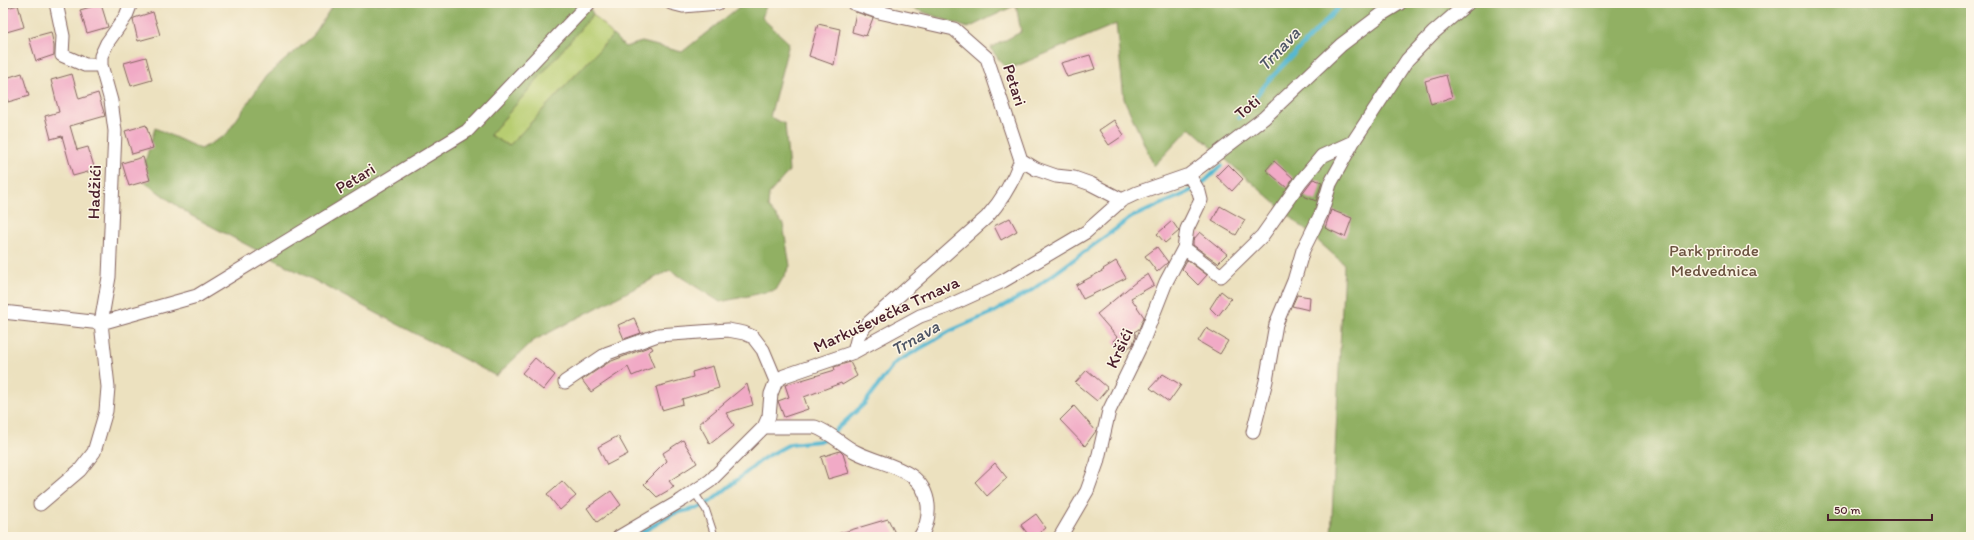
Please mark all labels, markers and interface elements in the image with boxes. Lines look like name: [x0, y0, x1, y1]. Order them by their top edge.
water label: Trnava: [1253, 22, 1306, 76]
street label: Petari: [999, 62, 1031, 108]
street label: Toti: [1230, 91, 1264, 123]
street label: Petari: [332, 158, 378, 198]
street label: Hadžići: [83, 164, 105, 220]
park label: Park prirode Medvednica: [1669, 240, 1759, 280]
street label: Markuševečka Trnava: [811, 272, 961, 356]
water label: Trnava: [887, 316, 943, 360]
street label: Kršići: [1101, 325, 1137, 371]
scale bar: [1828, 496, 1932, 522]
text: 50 m: [1834, 503, 1860, 517]

